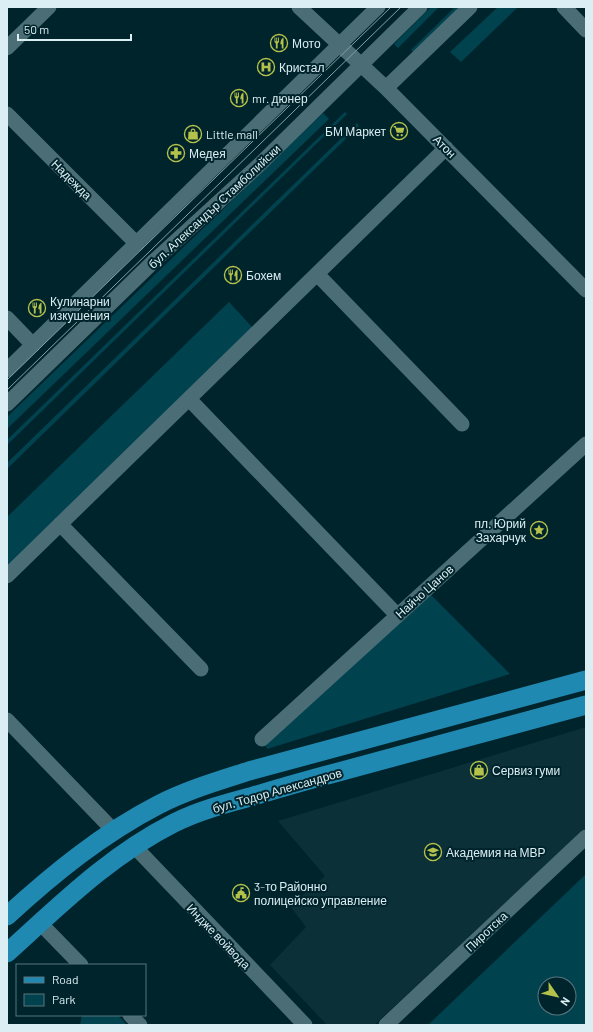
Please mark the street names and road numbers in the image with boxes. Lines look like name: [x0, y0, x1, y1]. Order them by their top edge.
street label: Атон: [431, 132, 459, 160]
street label: бул. Александър Стамболийски: [145, 141, 284, 272]
street label: Надежда: [48, 156, 95, 203]
street label: Найчо Цанов: [392, 561, 456, 621]
street label: бул. Тодор Александров: [211, 765, 343, 816]
street label: Индже войвода: [184, 900, 254, 972]
street label: Пиротска: [462, 908, 511, 955]

